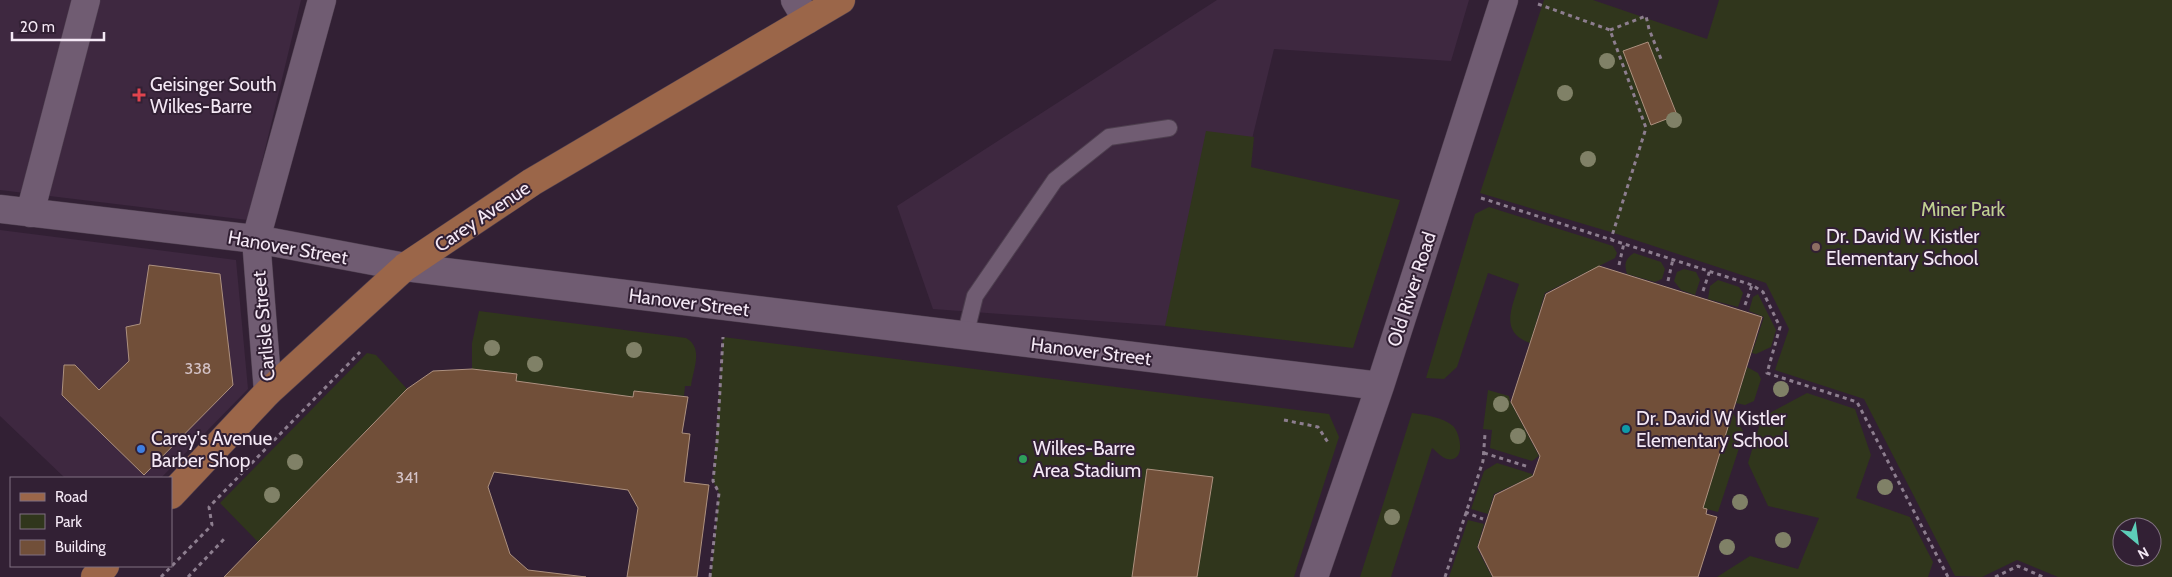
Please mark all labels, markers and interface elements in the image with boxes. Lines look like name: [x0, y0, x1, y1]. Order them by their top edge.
scale bar: [12, 10, 105, 42]
text: 20 m: [20, 18, 55, 36]
place label: Geisinger South Wilkes-Barre: [150, 73, 277, 118]
marker: Geisinger South Wilkes-Barre: [132, 88, 146, 102]
street label: Carey Avenue: [430, 176, 535, 257]
park label: Miner Park: [1921, 198, 2006, 221]
place label: Dr. David W. Kistler Elementary School: [1826, 225, 1979, 270]
street label: Hanover Street: [226, 226, 350, 269]
street label: Old River Road: [1382, 229, 1441, 350]
marker: Dr. David W. Kistler Elementary School: [1810, 241, 1822, 253]
street label: Carlisle Street: [247, 269, 280, 382]
street label: Hanover Street: [627, 284, 751, 321]
street label: Hanover Street: [1029, 333, 1153, 370]
house number: 338: [184, 359, 212, 378]
place label: Dr. David W Kistler Elementary School: [1636, 407, 1789, 452]
marker: Dr. David W Kistler Elementary School: [1620, 423, 1632, 435]
place label: Carey's Avenue Barber Shop: [151, 427, 273, 472]
place label: Wilkes-Barre Area Stadium: [1033, 437, 1141, 482]
marker: Carey's Avenue Barber Shop: [135, 443, 147, 455]
marker: Wilkes-Barre Area Stadium: [1017, 453, 1029, 465]
house number: 341: [395, 468, 419, 487]
legend: [10, 477, 172, 567]
text: Road: [55, 488, 88, 506]
text: Park: [55, 513, 82, 531]
north arrow: [2112, 517, 2162, 567]
text: Building: [55, 538, 106, 556]
text: N: [2135, 543, 2152, 564]

